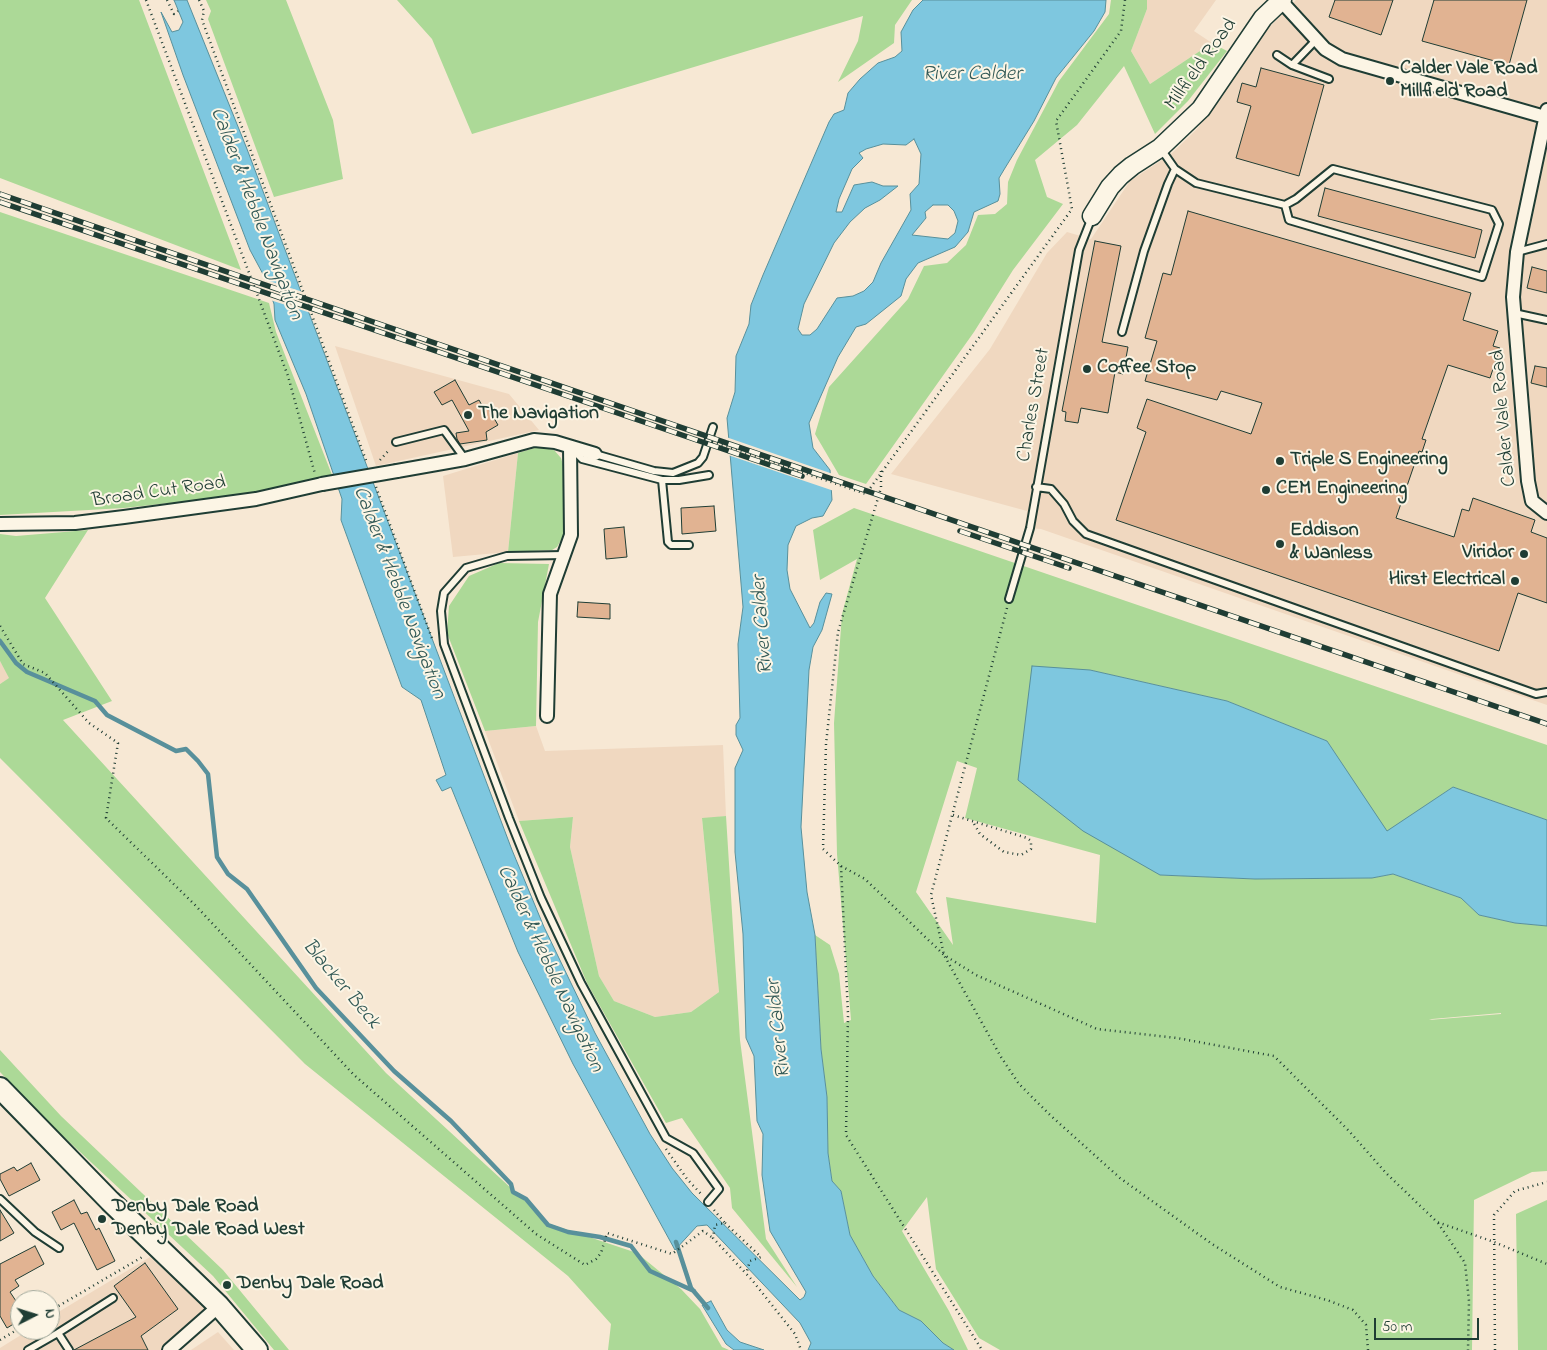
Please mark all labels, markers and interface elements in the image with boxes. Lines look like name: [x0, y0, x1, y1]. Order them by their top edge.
street label: Millfield Road: [1161, 15, 1243, 115]
place label: Calder Vale Road Millfield Road: [1400, 58, 1538, 105]
water label: River Calder: [922, 63, 1022, 89]
marker: Calder Vale Road Millfield Road: [1384, 75, 1396, 87]
water label: Calder & Hebble Navigation: [203, 104, 307, 324]
street label: Charles Street: [1013, 346, 1057, 464]
street label: Calder Vale Road: [1487, 348, 1523, 488]
place label: Coffee Stop: [1097, 357, 1196, 381]
marker: Coffee Stop: [1081, 363, 1093, 375]
place label: The Navigation: [478, 403, 599, 427]
marker: The Navigation: [462, 409, 474, 421]
place label: Triple S Engineering: [1290, 449, 1448, 473]
marker: Triple S Engineering: [1274, 455, 1286, 467]
street label: Broad Cut Road: [91, 472, 227, 514]
place label: CEM Engineering: [1276, 478, 1407, 502]
water label: Calder & Hebble Navigation: [346, 483, 450, 703]
marker: CEM Engineering: [1260, 484, 1272, 496]
place label: Eddison & Wanless: [1290, 520, 1373, 567]
marker: Eddison & Wanless: [1274, 538, 1286, 550]
place label: Viridor: [1462, 542, 1514, 566]
marker: Viridor: [1518, 548, 1530, 560]
place label: Hirst Electrical: [1389, 569, 1505, 593]
water label: River Calder: [748, 575, 780, 675]
marker: Hirst Electrical: [1509, 575, 1521, 587]
water label: Calder & Hebble Navigation: [490, 862, 608, 1076]
water label: Blacker Beck: [295, 935, 385, 1035]
water label: River Calder: [762, 978, 798, 1080]
place label: Denby Dale Road Denby Dale Road West: [112, 1196, 305, 1243]
marker: Denby Dale Road Denby Dale Road West: [96, 1213, 108, 1225]
place label: Denby Dale Road: [237, 1273, 383, 1297]
marker: Denby Dale Road: [221, 1279, 233, 1291]
north arrow: [10, 1290, 60, 1340]
text: N: [39, 1308, 60, 1319]
scale bar: [1377, 1308, 1482, 1340]
text: 50 m: [1382, 1316, 1412, 1338]

